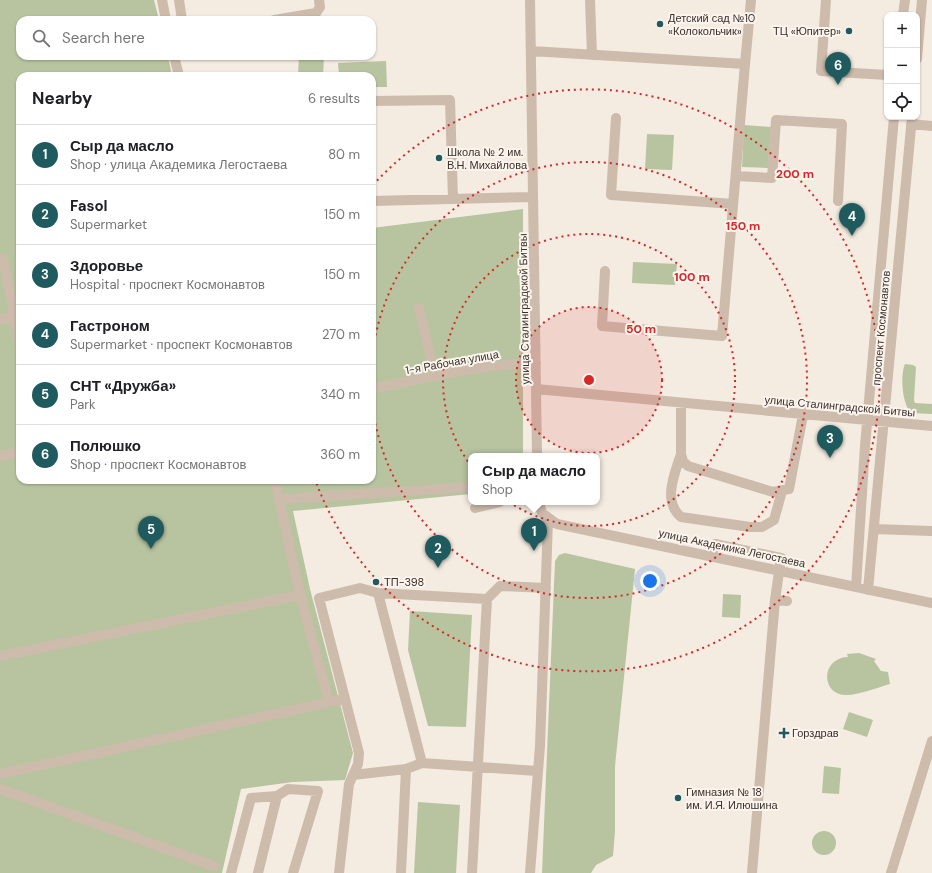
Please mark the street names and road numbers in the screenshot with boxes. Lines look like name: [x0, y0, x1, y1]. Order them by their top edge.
street label: улица Сталинградской Битвы: [516, 233, 532, 385]
street label: проспект Космонавтов: [869, 270, 893, 386]
street label: 1-я Рабочая улица: [404, 347, 501, 377]
street label: улица Сталинградской Битвы: [764, 392, 916, 420]
street label: улица Академика Легостаева: [657, 526, 808, 571]

